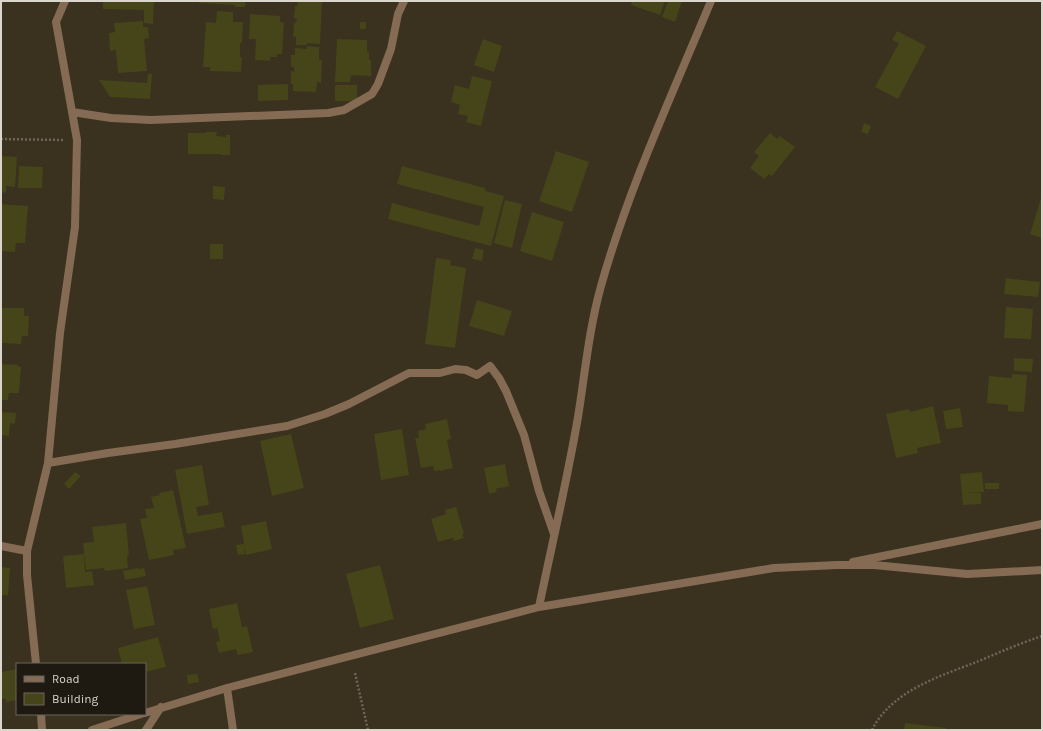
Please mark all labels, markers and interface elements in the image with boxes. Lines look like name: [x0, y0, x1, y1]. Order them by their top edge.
legend: [16, 663, 146, 715]
text: Road: [52, 672, 80, 686]
text: Building: [52, 692, 99, 706]

